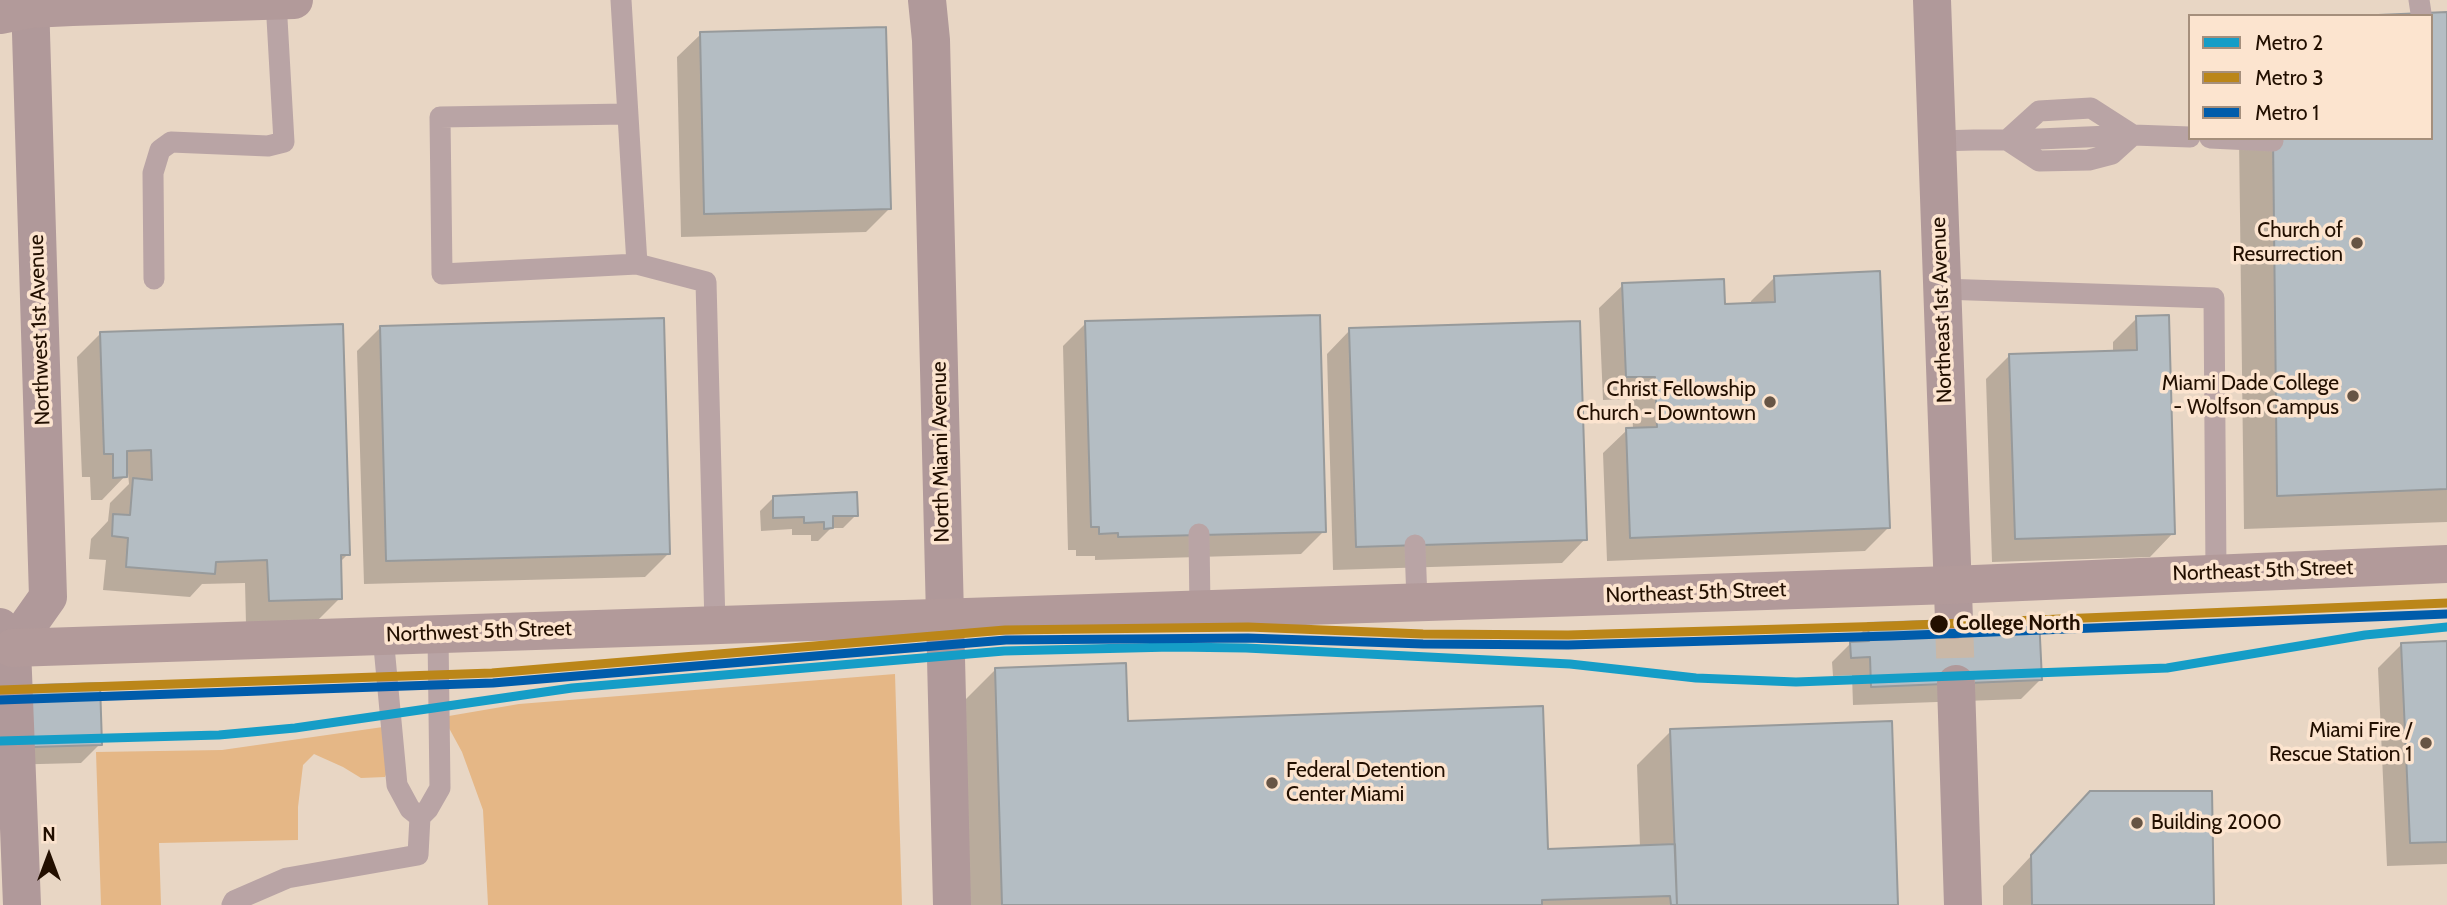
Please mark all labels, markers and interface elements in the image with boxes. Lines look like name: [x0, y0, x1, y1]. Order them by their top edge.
legend: [2188, 14, 2433, 140]
text: Metro 2: [2255, 30, 2323, 55]
text: Metro 3: [2255, 65, 2324, 90]
text: Metro 1: [2255, 100, 2319, 125]
street label: Northeast 1st Avenue: [1926, 216, 1958, 404]
place label: Church of Resurrection: [2232, 218, 2343, 268]
street label: Northwest 1st Avenue: [24, 234, 56, 426]
marker: Church of Resurrection: [2349, 235, 2365, 251]
street label: North Miami Avenue: [927, 361, 955, 543]
place label: Miami Dade College - Wolfson Campus: [2162, 371, 2339, 421]
place label: Christ Fellowship Church - Downtown: [1576, 377, 1756, 427]
marker: Miami Dade College - Wolfson Campus: [2345, 388, 2361, 404]
marker: Christ Fellowship Church - Downtown: [1762, 394, 1778, 410]
street label: Northeast 5th Street: [2172, 555, 2354, 587]
street label: Northeast 5th Street: [1605, 577, 1787, 609]
place label: College North: [1956, 611, 2081, 637]
marker: College North: [1928, 613, 1950, 635]
street label: Northwest 5th Street: [386, 616, 572, 648]
place label: Miami Fire / Rescue Station 1: [2269, 718, 2412, 768]
marker: Miami Fire / Rescue Station 1: [2418, 735, 2434, 751]
place label: Federal Detention Center Miami: [1286, 758, 1445, 808]
marker: Federal Detention Center Miami: [1264, 775, 1280, 791]
place label: Building 2000: [2151, 810, 2282, 836]
marker: Building 2000: [2129, 815, 2145, 831]
north arrow: [14, 821, 84, 891]
text: N: [42, 823, 56, 846]

